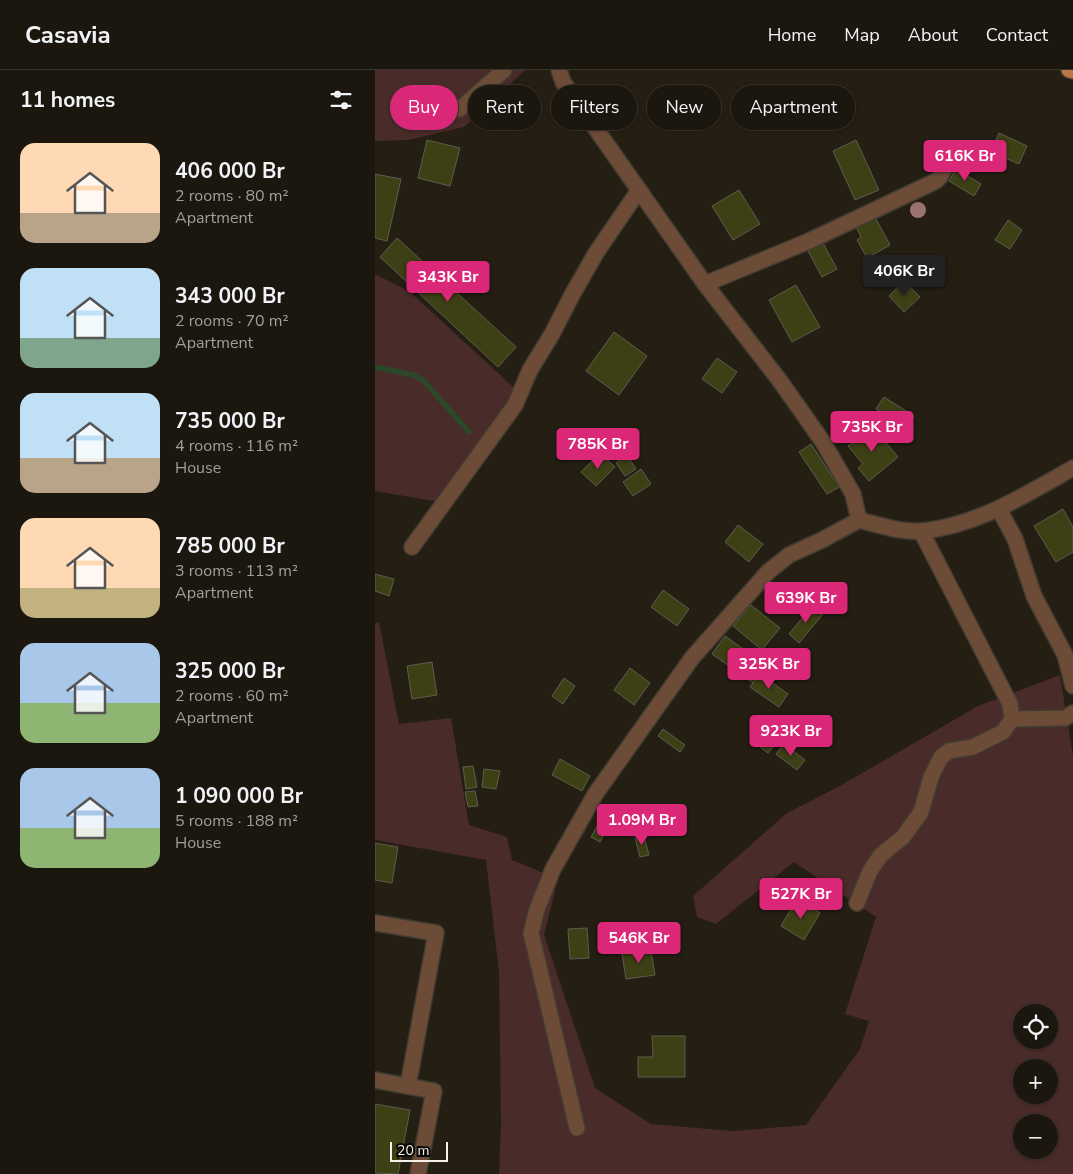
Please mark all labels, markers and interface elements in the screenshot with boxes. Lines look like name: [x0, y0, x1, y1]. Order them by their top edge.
text: Casavia: [25, 19, 111, 51]
text: Home: [768, 23, 816, 47]
text: Map: [844, 23, 880, 47]
text: About: [908, 23, 958, 47]
text: Contact: [986, 23, 1048, 47]
chip: Buy: [390, 85, 458, 130]
chip: Rent: [468, 85, 541, 130]
chip: Filters: [551, 85, 637, 130]
chip: New: [647, 85, 721, 130]
chip: Apartment: [731, 85, 855, 130]
text: 11 homes: [20, 86, 115, 114]
icon: filters: [327, 86, 355, 114]
pin: 616K Br: [919, 140, 1011, 182]
text: 616K Br: [934, 145, 996, 167]
text: 406 000 Br: [175, 157, 285, 185]
icon: home: [60, 163, 120, 223]
text: 2 rooms · 80 m²: [175, 185, 288, 207]
text: Apartment: [175, 207, 253, 229]
pin: 406K Br: [858, 254, 950, 297]
pin: 343K Br: [402, 260, 494, 303]
text: 406K Br: [873, 260, 935, 282]
text: 343K Br: [417, 266, 479, 288]
text: 343 000 Br: [175, 282, 285, 310]
icon: home: [60, 288, 120, 348]
text: 2 rooms · 70 m²: [175, 310, 288, 332]
text: Apartment: [175, 332, 253, 354]
text: 735 000 Br: [175, 407, 285, 435]
pin: 735K Br: [826, 410, 918, 453]
icon: home: [60, 413, 120, 473]
text: 735K Br: [841, 416, 903, 438]
pin: 785K Br: [552, 428, 644, 470]
text: 785K Br: [567, 433, 629, 455]
text: 4 rooms · 116 m²: [175, 435, 298, 457]
text: House: [175, 457, 221, 479]
text: 785 000 Br: [175, 532, 285, 560]
icon: home: [60, 538, 120, 598]
text: 3 rooms · 113 m²: [175, 560, 298, 582]
text: Apartment: [175, 582, 253, 604]
pin: 639K Br: [760, 582, 852, 624]
text: 639K Br: [775, 587, 837, 609]
pin: 325K Br: [723, 648, 815, 690]
text: 325K Br: [738, 653, 800, 675]
text: 325 000 Br: [175, 657, 285, 685]
icon: home: [60, 663, 120, 723]
text: 2 rooms · 60 m²: [175, 685, 288, 707]
text: Apartment: [175, 707, 253, 729]
pin: 923K Br: [745, 714, 837, 757]
text: 923K Br: [760, 720, 822, 742]
text: 1 090 000 Br: [175, 782, 303, 810]
icon: home: [60, 788, 120, 848]
pin: 1.09M Br: [590, 804, 694, 846]
text: 1.09M Br: [608, 809, 676, 831]
text: 5 rooms · 188 m²: [175, 810, 298, 832]
text: House: [175, 832, 221, 854]
pin: 527K Br: [755, 878, 847, 920]
text: 527K Br: [770, 883, 832, 905]
pin: 546K Br: [593, 922, 685, 964]
text: 546K Br: [608, 927, 670, 949]
map controls: [1013, 1004, 1058, 1159]
button: locate: [1013, 1004, 1058, 1049]
button: +: [1013, 1059, 1058, 1104]
button: −: [1013, 1114, 1058, 1159]
scale bar: [390, 1139, 447, 1162]
text: 20 m: [397, 1141, 429, 1160]

